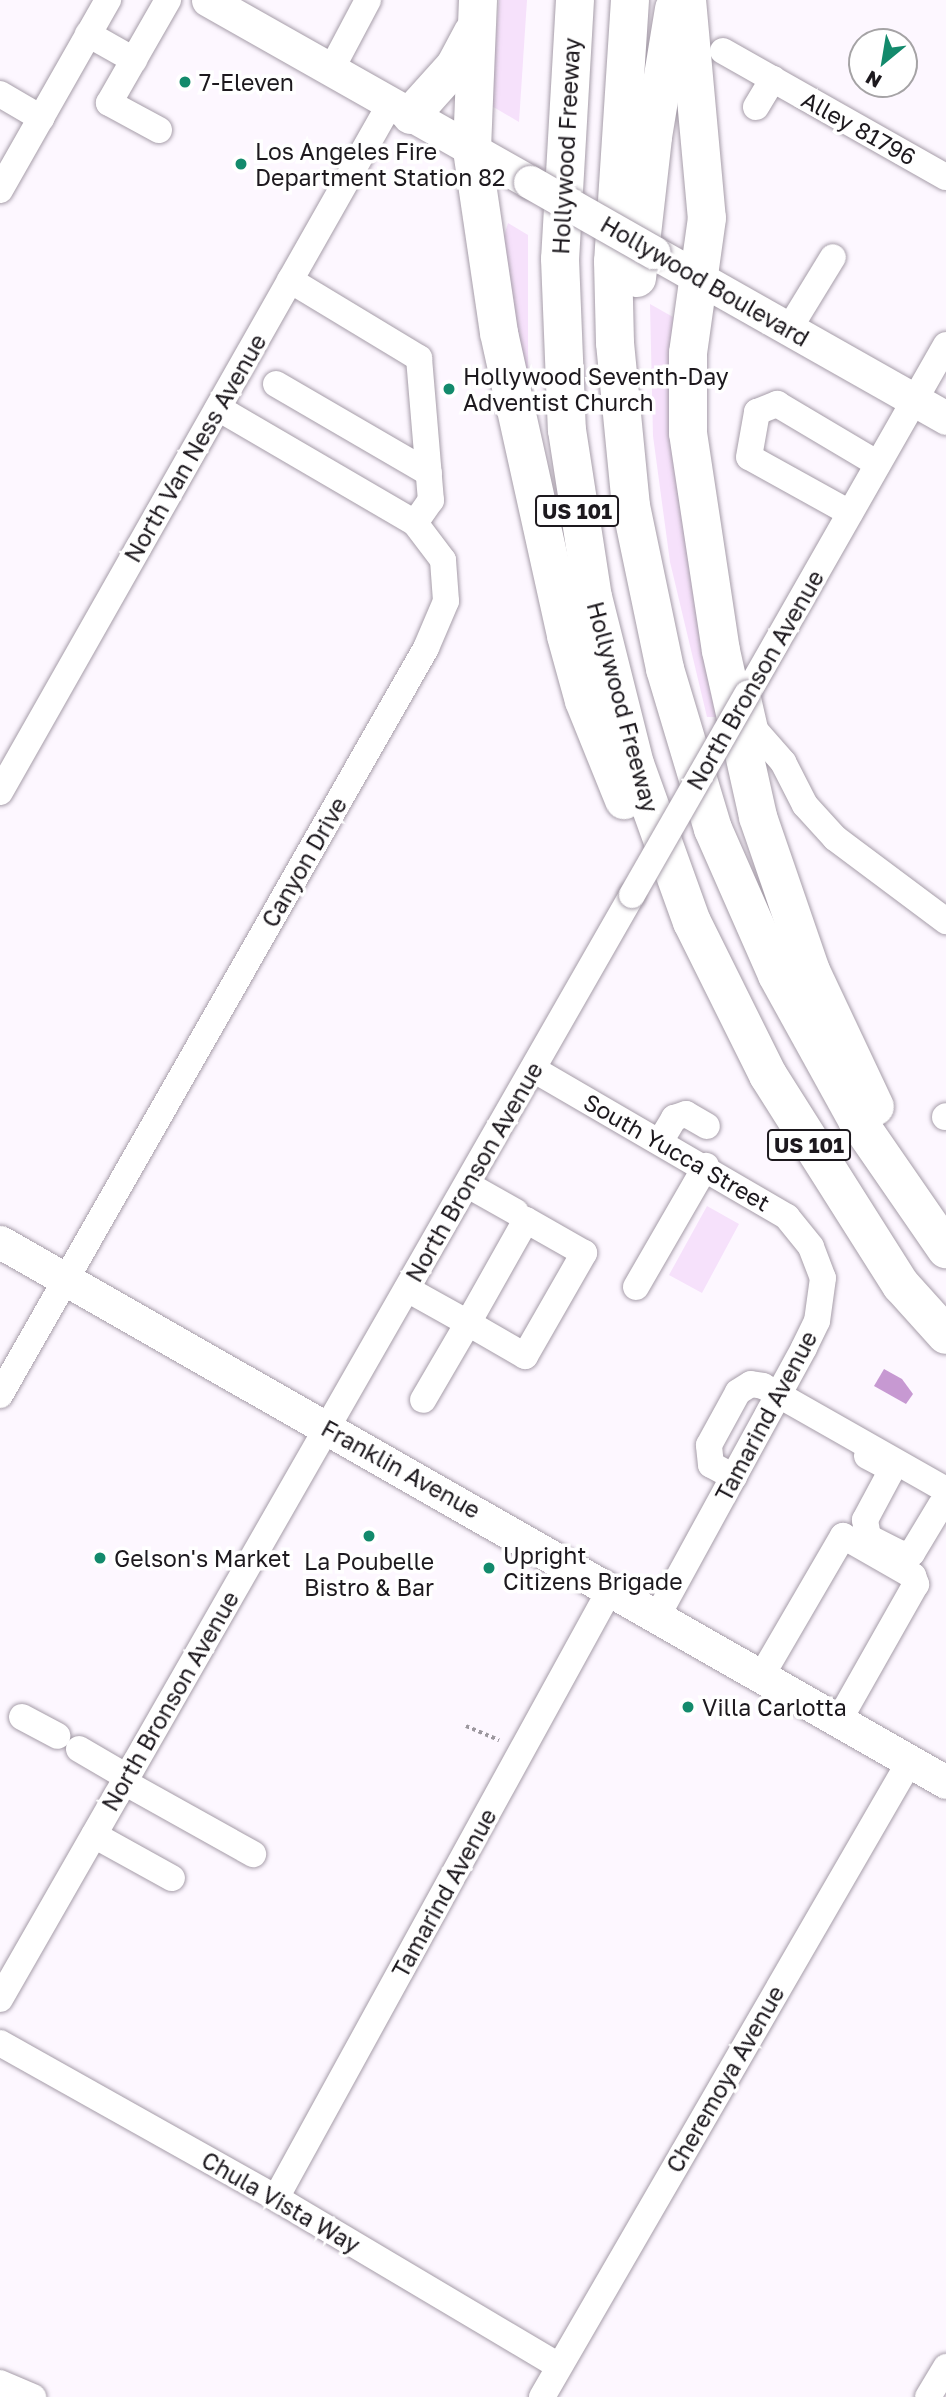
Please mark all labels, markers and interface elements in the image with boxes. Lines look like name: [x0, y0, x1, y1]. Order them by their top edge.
north arrow: [848, 28, 918, 98]
street label: Hollywood Freeway: [547, 37, 585, 255]
text: N: [861, 66, 885, 93]
place label: 7-Eleven: [199, 68, 294, 96]
marker: 7-Eleven: [177, 74, 193, 90]
street label: Alley 81796: [797, 85, 921, 171]
place label: Los Angeles Fire Department Station 82: [255, 137, 505, 191]
marker: Los Angeles Fire Department Station 82: [233, 156, 249, 172]
street label: Hollywood Boulevard: [596, 210, 814, 352]
street label: North Van Ness Avenue: [118, 329, 272, 567]
place label: Hollywood Seventh-Day Adventist Church: [463, 362, 729, 416]
marker: Hollywood Seventh-Day Adventist Church: [441, 381, 457, 397]
road number: US 101: [535, 494, 619, 528]
street label: North Bronson Avenue: [681, 565, 829, 795]
street label: Hollywood Freeway: [582, 599, 664, 815]
street label: Canyon Drive: [256, 792, 352, 932]
street label: North Bronson Avenue: [400, 1057, 548, 1287]
street label: South Yucca Street: [579, 1087, 775, 1217]
road number: US 101: [767, 1128, 851, 1162]
street label: Tamarind Avenue: [709, 1326, 823, 1506]
street label: Franklin Avenue: [317, 1414, 485, 1524]
marker: La Poubelle Bistro & Bar: [361, 1528, 377, 1544]
place label: Upright Citizens Brigade: [503, 1541, 682, 1595]
place label: Gelson's Market: [114, 1544, 291, 1572]
place label: La Poubelle Bistro & Bar: [304, 1547, 434, 1601]
marker: Gelson's Market: [92, 1550, 108, 1566]
marker: Upright Citizens Brigade: [481, 1560, 497, 1576]
street label: North Bronson Avenue: [96, 1586, 244, 1816]
place label: Villa Carlotta: [702, 1693, 847, 1721]
marker: Villa Carlotta: [680, 1699, 696, 1715]
street label: Tamarind Avenue: [386, 1804, 502, 1982]
street label: Cheremoya Avenue: [660, 1981, 790, 2177]
street label: Chula Vista Way: [197, 2146, 365, 2258]

